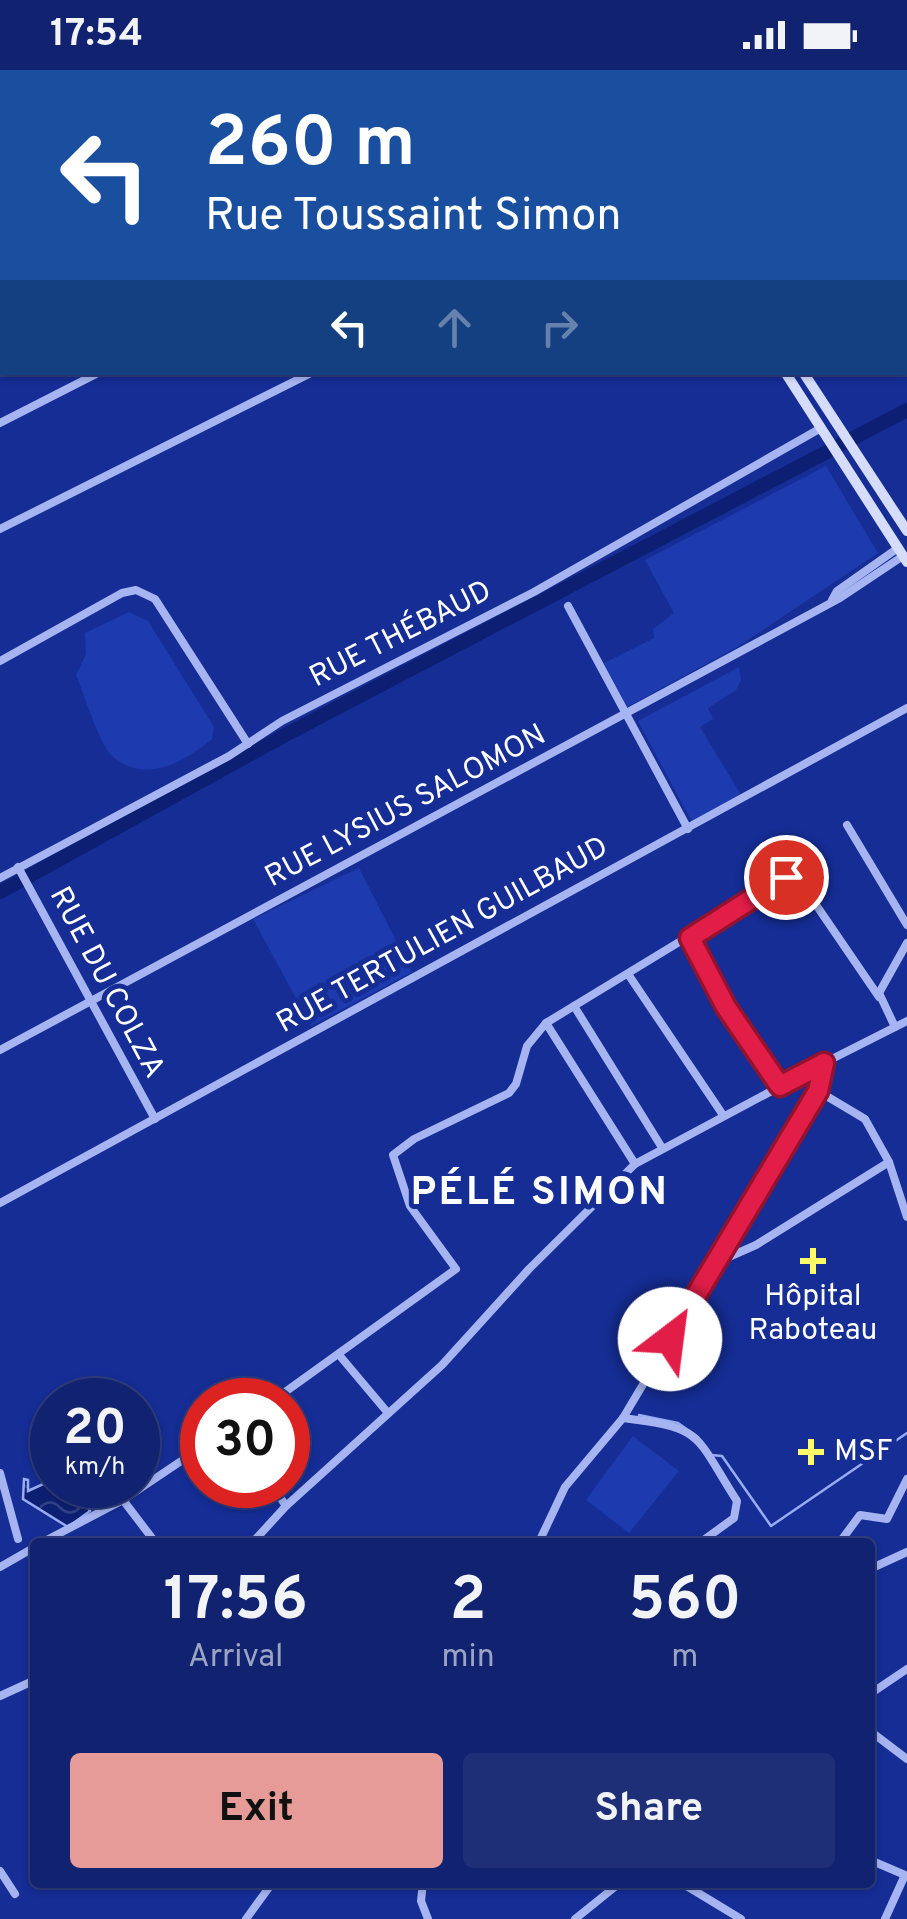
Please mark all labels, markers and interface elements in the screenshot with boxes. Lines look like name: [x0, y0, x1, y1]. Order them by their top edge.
text: 17:54: [50, 11, 143, 60]
text: 260 m: [205, 102, 416, 191]
icon: left: [40, 110, 170, 240]
text: Rue Toussaint Simon: [205, 189, 621, 246]
icon: left: [322, 300, 377, 355]
icon: ahead: [427, 300, 482, 355]
icon: right: [532, 300, 587, 355]
street label: RUE THÉBAUD: [303, 572, 498, 697]
street label: RUE LYSIUS SALOMON: [259, 717, 553, 897]
street label: RUE TERTULIEN GUILBAUD: [271, 829, 615, 1043]
pin: [744, 835, 829, 920]
icon: arrive: [759, 850, 814, 905]
street label: RUE DU COLZA: [40, 881, 172, 1085]
district label: PÉLÉ SIMON: [411, 1167, 670, 1219]
marker: Hôpital Raboteau: [800, 1248, 826, 1274]
place label: Hôpital Raboteau: [749, 1279, 877, 1350]
position arrow: [618, 1287, 722, 1391]
speed limit sign: 30: [180, 1378, 310, 1508]
text: 20: [63, 1399, 127, 1462]
place label: MSF: [834, 1434, 893, 1471]
marker: MSF: [798, 1439, 824, 1465]
text: km/h: [65, 1452, 125, 1484]
text: 17:56: [164, 1565, 308, 1641]
text: 2: [450, 1565, 486, 1641]
text: 560: [628, 1565, 741, 1641]
text: Arrival: [188, 1638, 283, 1678]
text: min: [442, 1638, 495, 1678]
text: m: [671, 1638, 698, 1678]
button: Exit: [70, 1753, 443, 1868]
button: Share: [463, 1753, 835, 1868]

